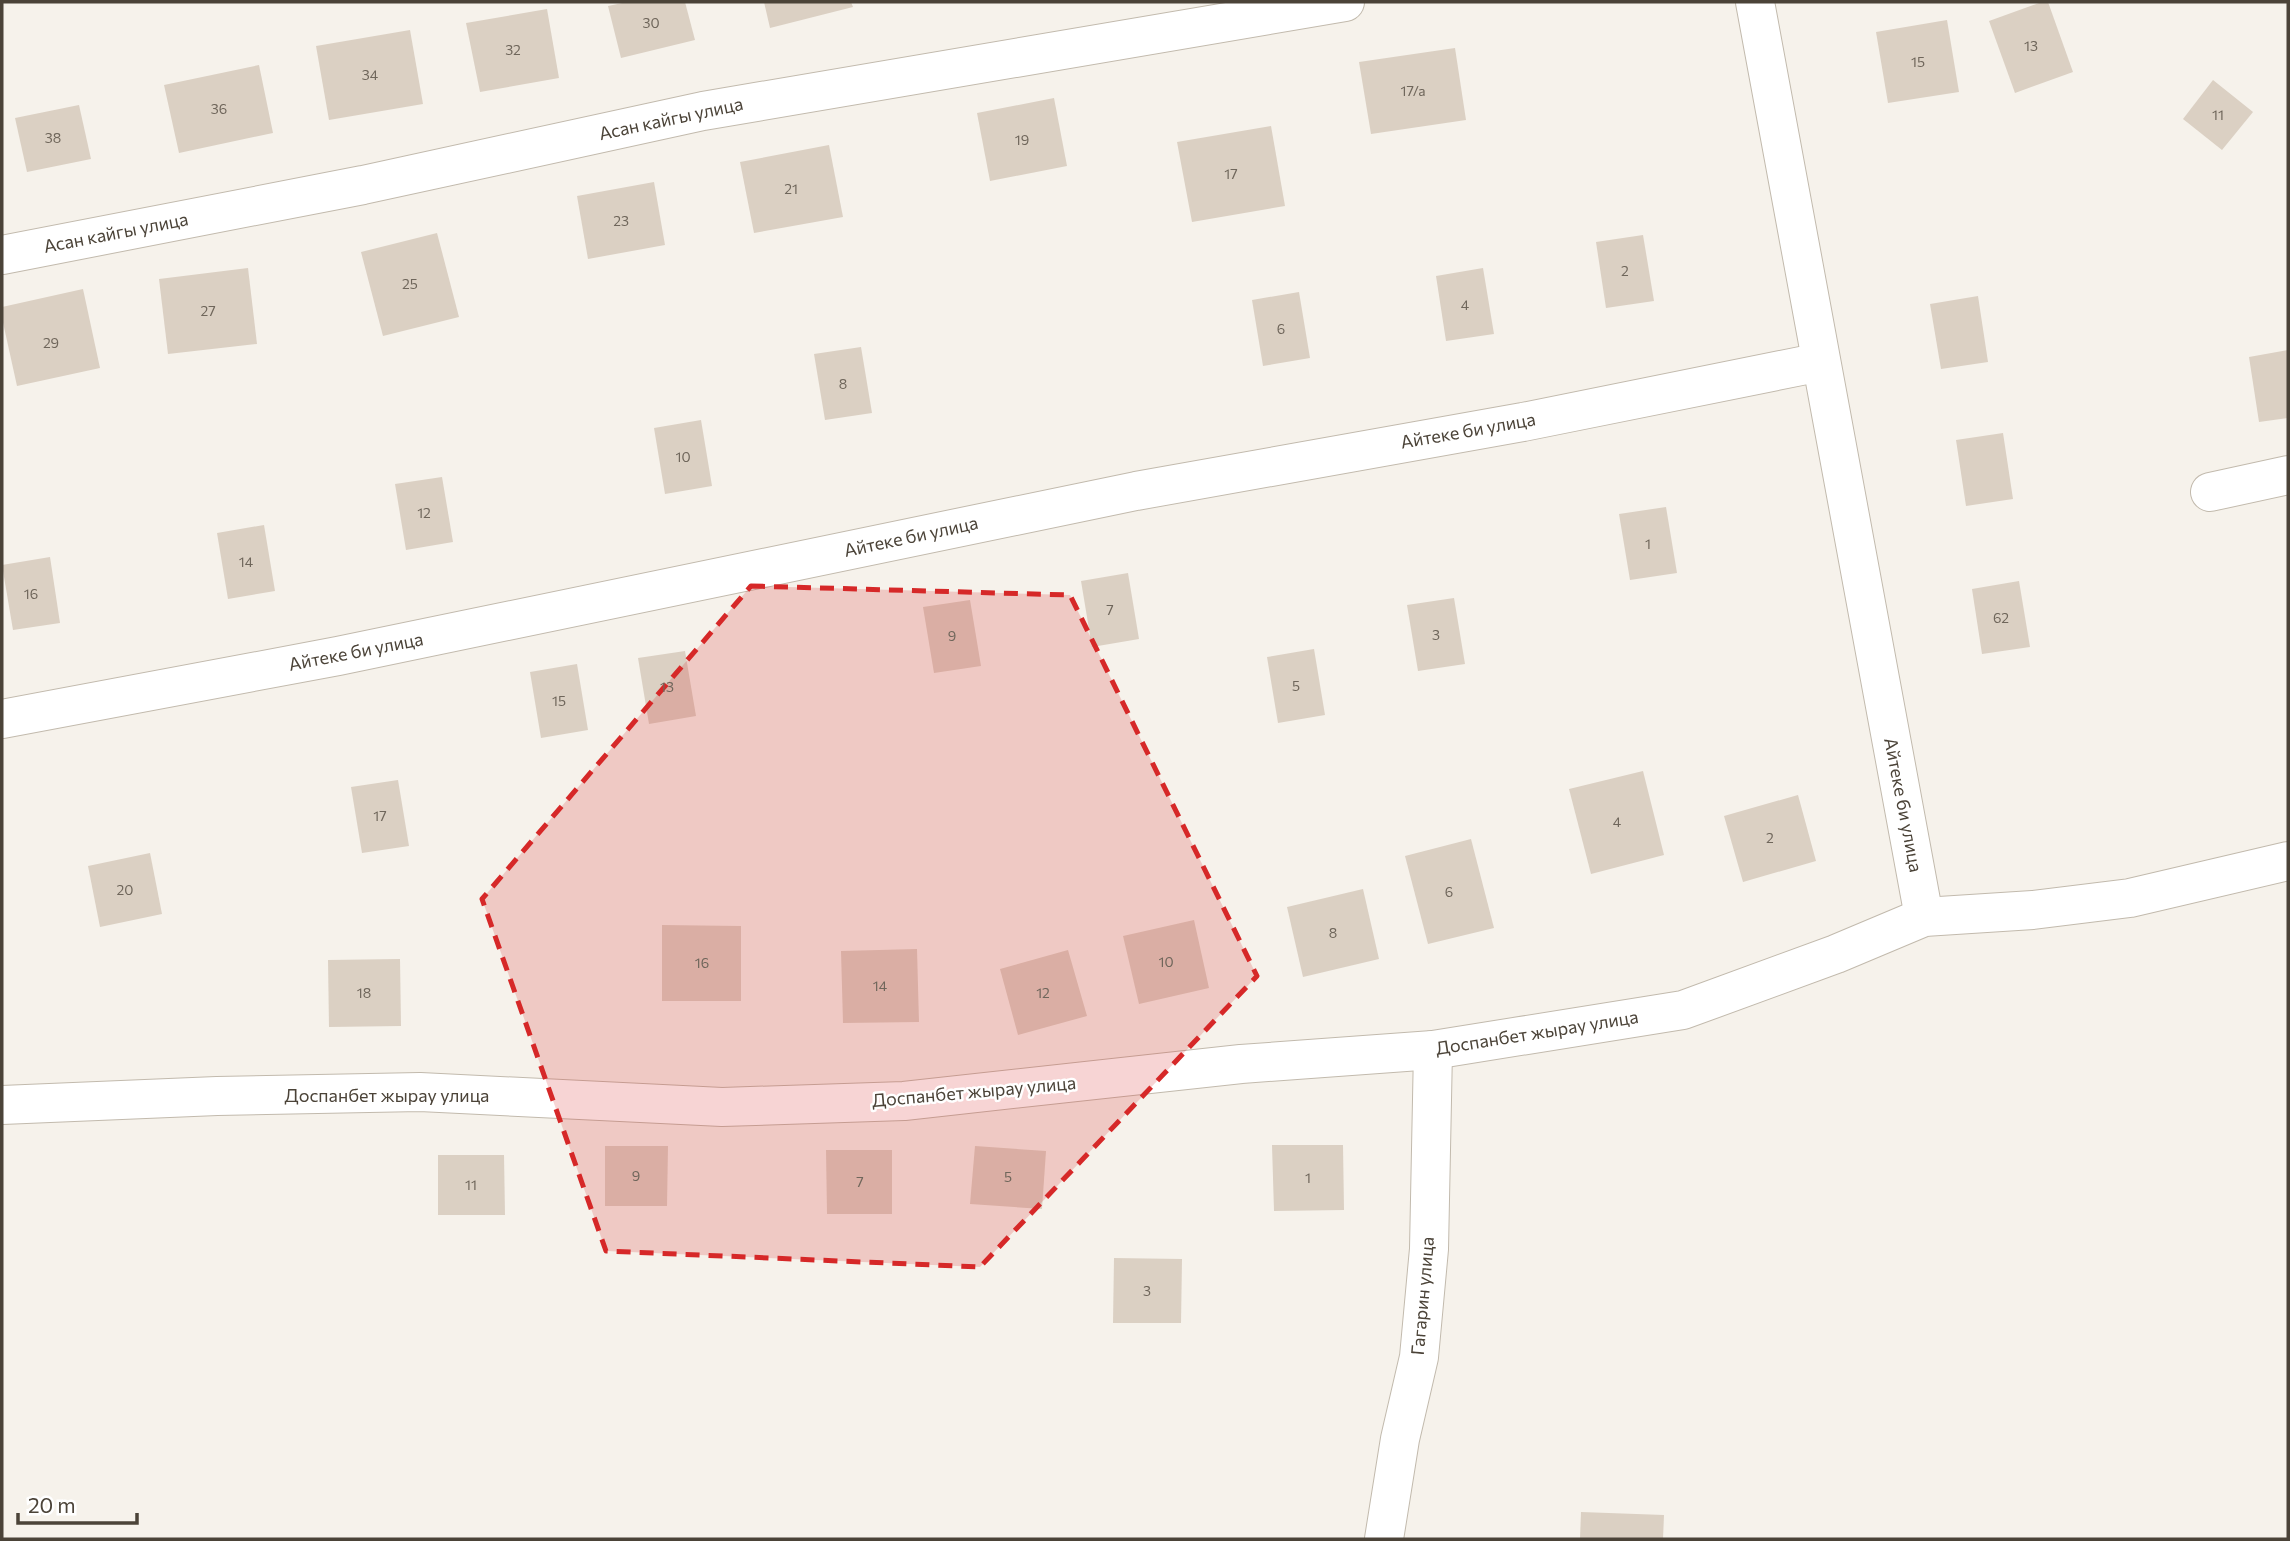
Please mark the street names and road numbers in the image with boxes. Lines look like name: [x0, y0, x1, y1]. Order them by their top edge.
street label: Асан кайгы улица: [597, 92, 745, 144]
street label: Асан кайгы улица: [42, 207, 190, 257]
street label: Айтеке би улица: [1399, 407, 1537, 453]
street label: Айтеке би улица: [842, 511, 980, 561]
street label: Айтеке би улица: [287, 627, 425, 675]
street label: Айтеке би улица: [1880, 736, 1928, 874]
street label: Доспанбет жырау улица: [1434, 1005, 1640, 1059]
street label: Доспанбет жырау улица: [871, 1071, 1077, 1111]
street label: Доспанбет жырау улица: [285, 1084, 489, 1106]
street label: Гагарин улица: [1406, 1236, 1438, 1356]

